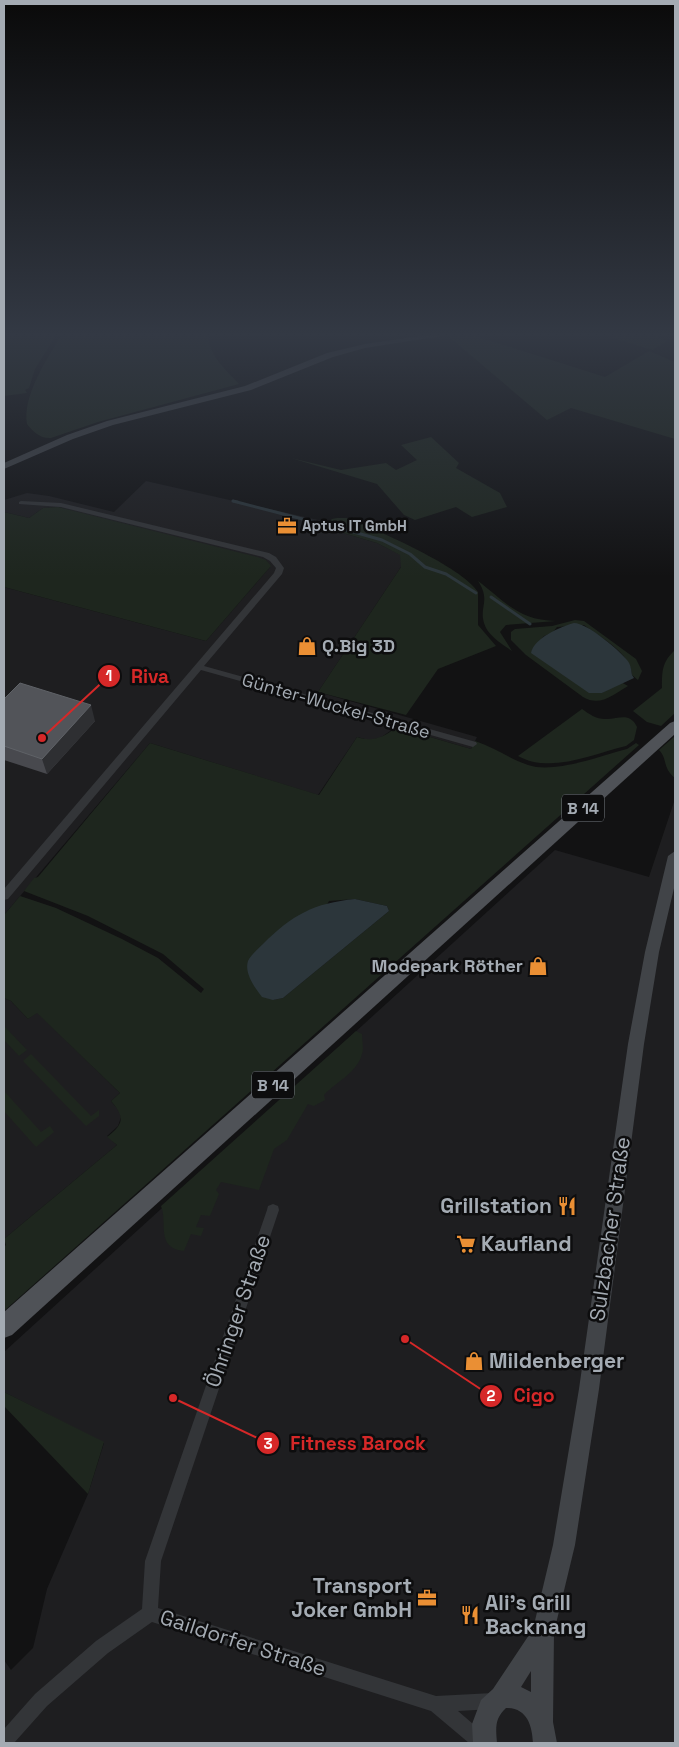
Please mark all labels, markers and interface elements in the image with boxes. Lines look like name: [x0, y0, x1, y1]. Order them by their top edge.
office icon: Aptus IT GmbH: [276, 515, 298, 537]
place label: Aptus IT GmbH: [302, 516, 407, 535]
place label: Q.Big 3D: [322, 634, 395, 657]
shop icon: Q.Big 3D: [296, 635, 318, 657]
callout: Riva: [96, 659, 179, 693]
text: Riva: [131, 664, 169, 689]
text: 1: [106, 666, 112, 685]
street label: Günter-Wuckel-Straße: [239, 668, 433, 743]
road number: B 14: [562, 794, 604, 821]
place label: Modepark Röther: [372, 954, 523, 977]
shop icon: Modepark Röther: [527, 955, 549, 977]
road number: B 14: [252, 1072, 294, 1098]
street label: Sulzbacher Straße: [583, 1135, 636, 1323]
place label: Grillstation: [440, 1192, 552, 1219]
restaurant icon: Grillstation: [556, 1195, 578, 1217]
place label: Kaufland: [481, 1230, 572, 1257]
street label: Öhringer Straße: [199, 1231, 276, 1391]
supermarket icon: Kaufland: [455, 1233, 477, 1255]
place label: Mildenberger: [489, 1347, 624, 1374]
shop icon: Mildenberger: [463, 1350, 485, 1372]
callout: Cigo: [479, 1379, 565, 1413]
text: Cigo: [513, 1383, 555, 1408]
text: 2: [487, 1386, 496, 1405]
callout: Fitness Barock: [255, 1426, 436, 1460]
text: Fitness Barock: [290, 1431, 426, 1456]
text: 3: [263, 1434, 273, 1453]
place label: Transport Joker GmbH: [291, 1572, 412, 1623]
office icon: Transport Joker GmbH: [416, 1587, 438, 1609]
place label: Ali's Grill Backnang: [485, 1589, 586, 1640]
street label: Gaildorfer Straße: [157, 1603, 330, 1682]
restaurant icon: Ali's Grill Backnang: [459, 1604, 481, 1626]

